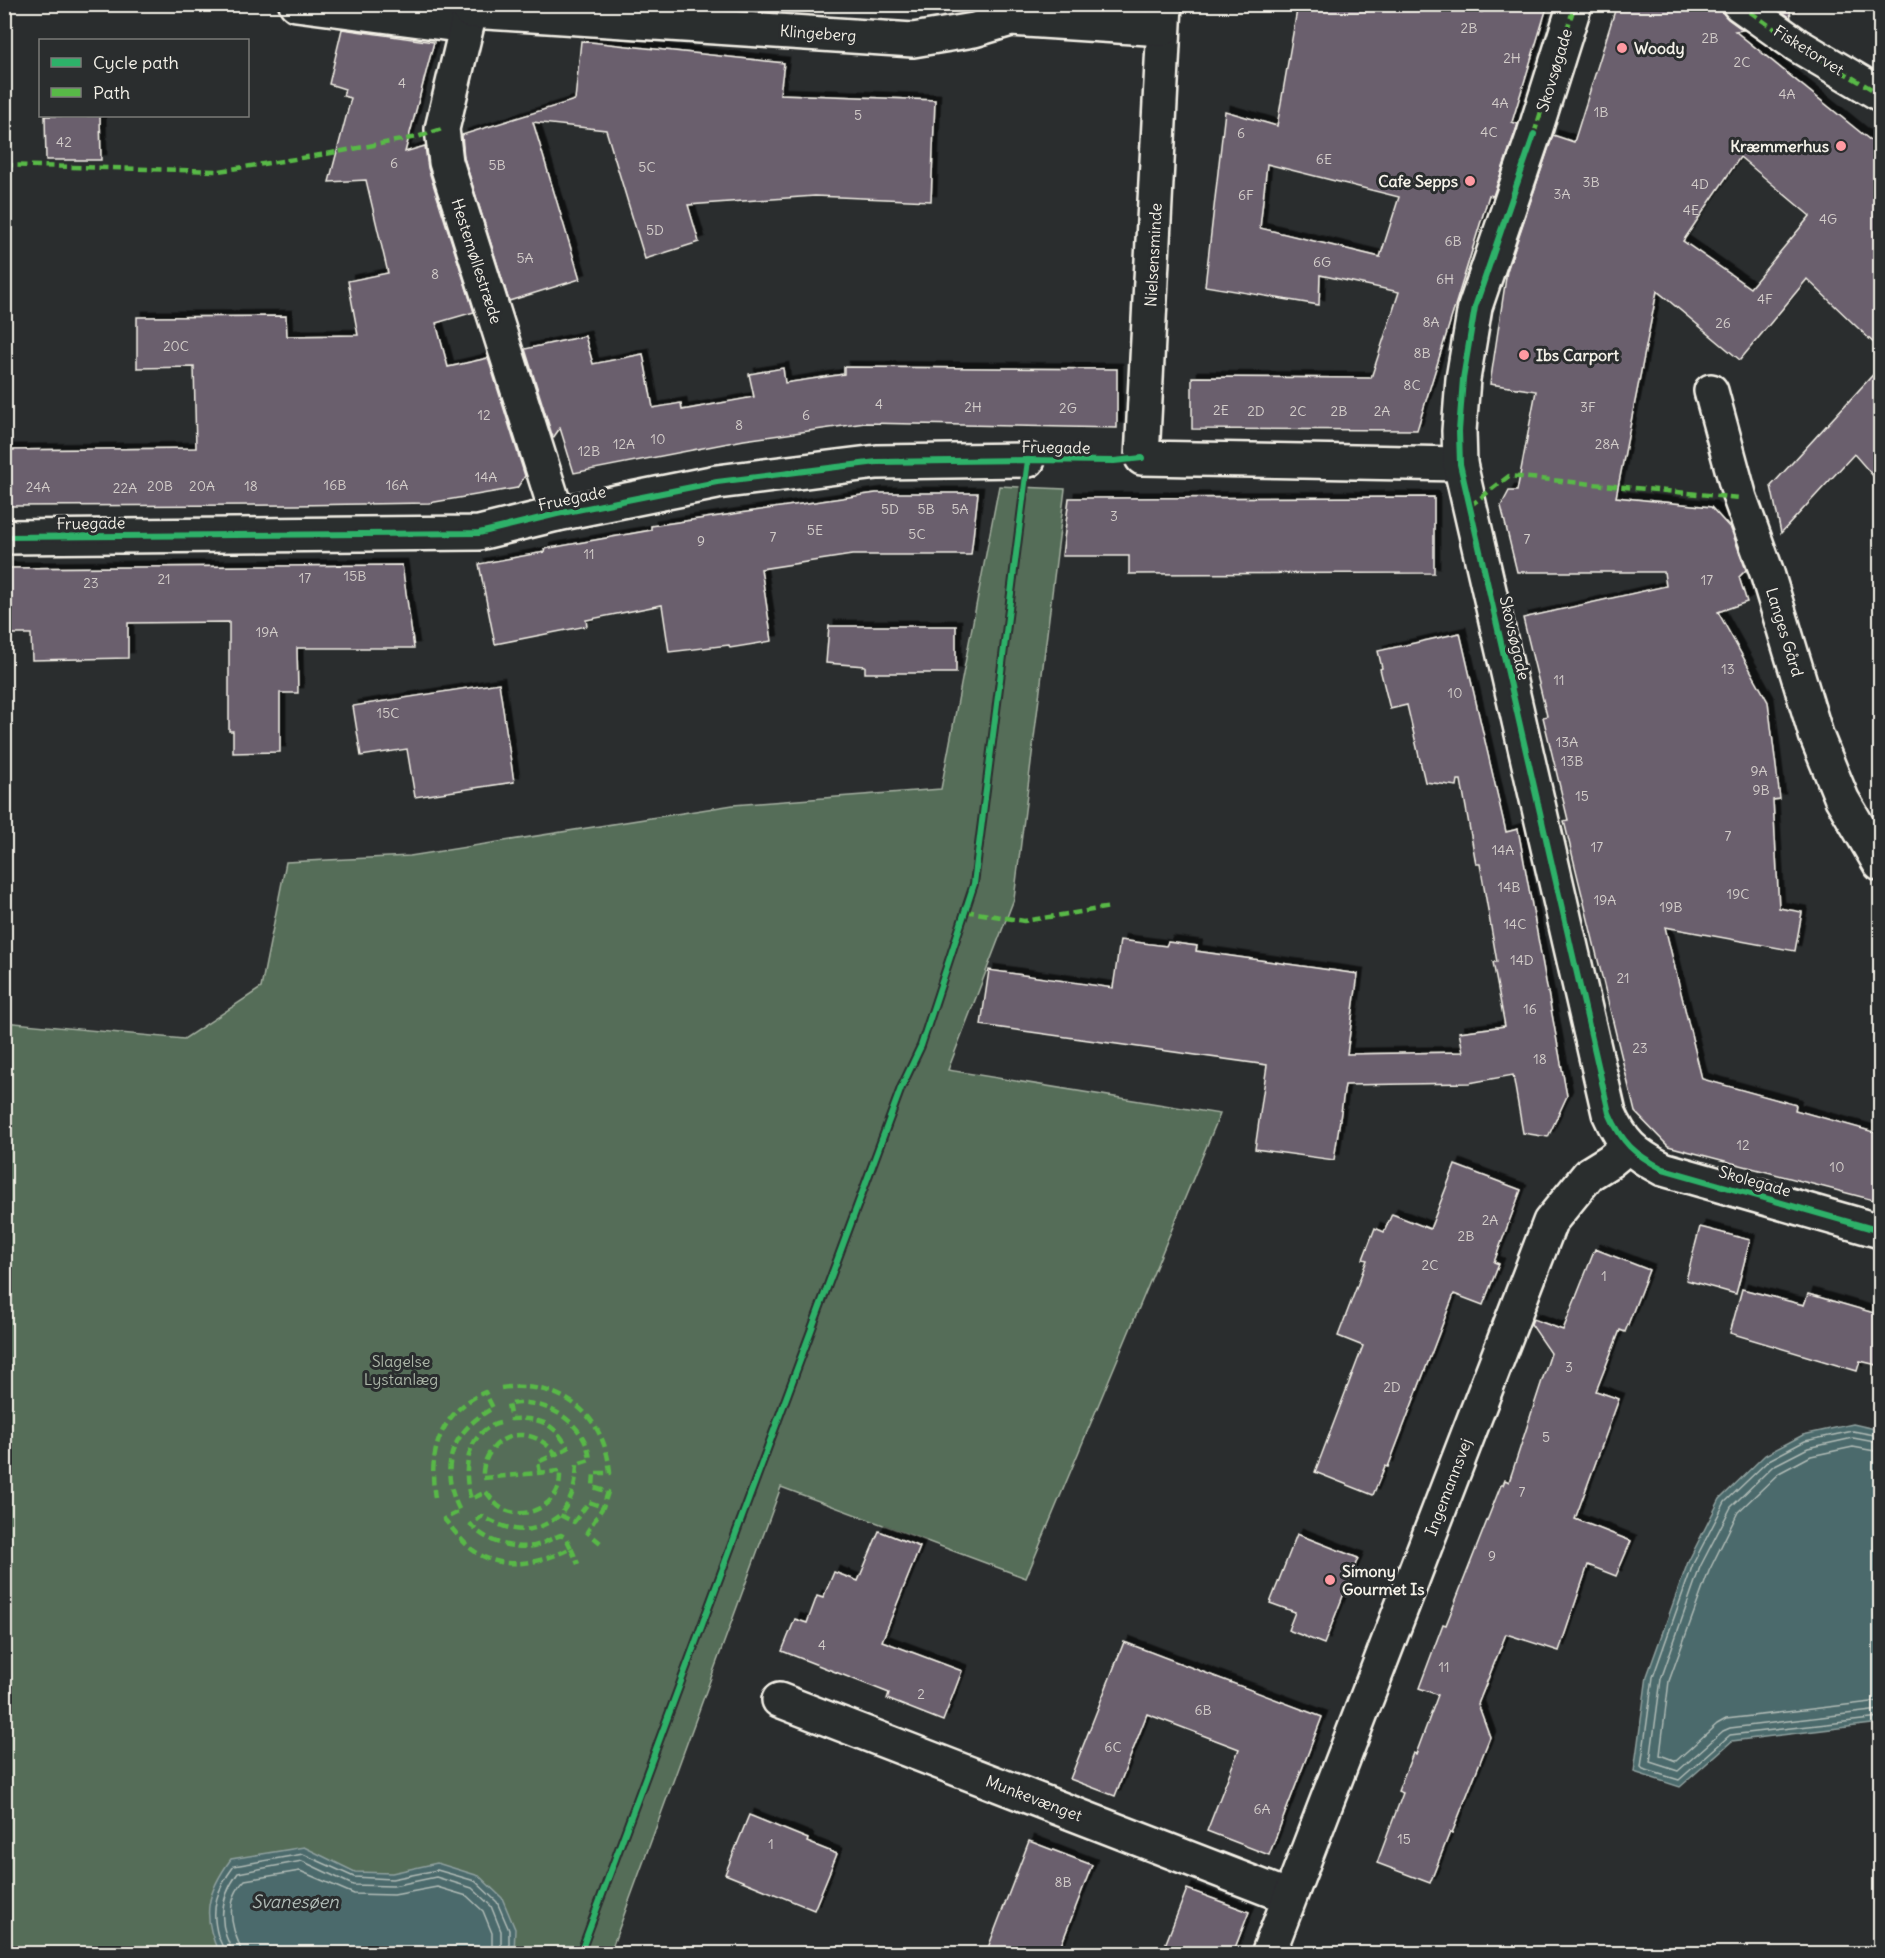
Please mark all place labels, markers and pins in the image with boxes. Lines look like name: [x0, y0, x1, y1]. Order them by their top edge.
place label: Woody: [1634, 38, 1684, 59]
marker: Woody: [1615, 41, 1629, 55]
place label: Kræmmerhus: [1730, 136, 1829, 156]
marker: Kræmmerhus: [1834, 139, 1848, 153]
place label: Cafe Sepps: [1378, 171, 1458, 192]
marker: Cafe Sepps: [1463, 174, 1477, 188]
place label: Ibs Carport: [1536, 345, 1620, 366]
marker: Ibs Carport: [1517, 348, 1531, 362]
place label: Simony Gourmet Is: [1342, 1561, 1425, 1599]
marker: Simony Gourmet Is: [1323, 1573, 1337, 1587]

